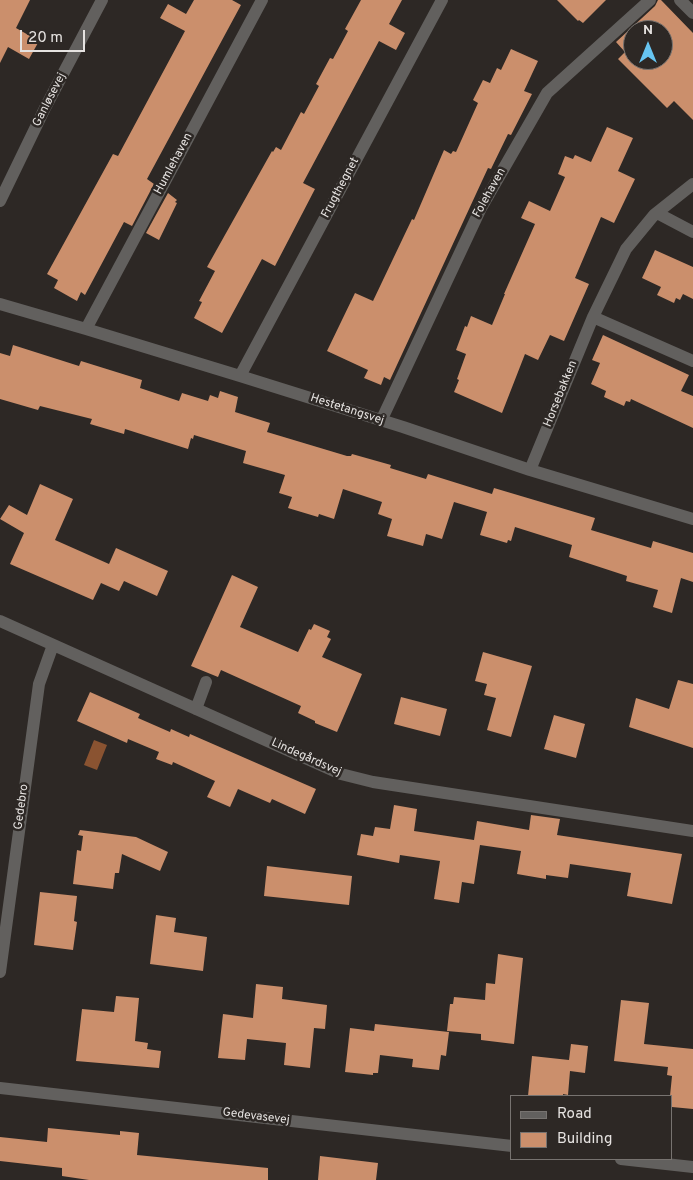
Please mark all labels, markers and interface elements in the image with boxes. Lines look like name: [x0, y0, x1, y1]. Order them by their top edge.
scale bar: [22, 20, 88, 52]
north arrow: [623, 20, 673, 70]
text: N: [643, 22, 653, 39]
text: 20 m: [28, 29, 63, 48]
street label: Ganløsevej: [30, 71, 70, 129]
street label: Humlehaven: [152, 131, 196, 197]
street label: Frugthegnet: [319, 155, 363, 221]
street label: Folehaven: [470, 166, 510, 220]
street label: Horsebakken: [541, 359, 581, 429]
street label: Hestetangsvej: [308, 391, 386, 429]
street label: Lindegårdsvej: [269, 736, 343, 780]
street label: Gedebro: [12, 783, 32, 831]
legend: [510, 1095, 673, 1160]
text: Road: [557, 1105, 592, 1124]
street label: Gedevasevej: [222, 1106, 290, 1128]
text: Building: [557, 1130, 612, 1149]

